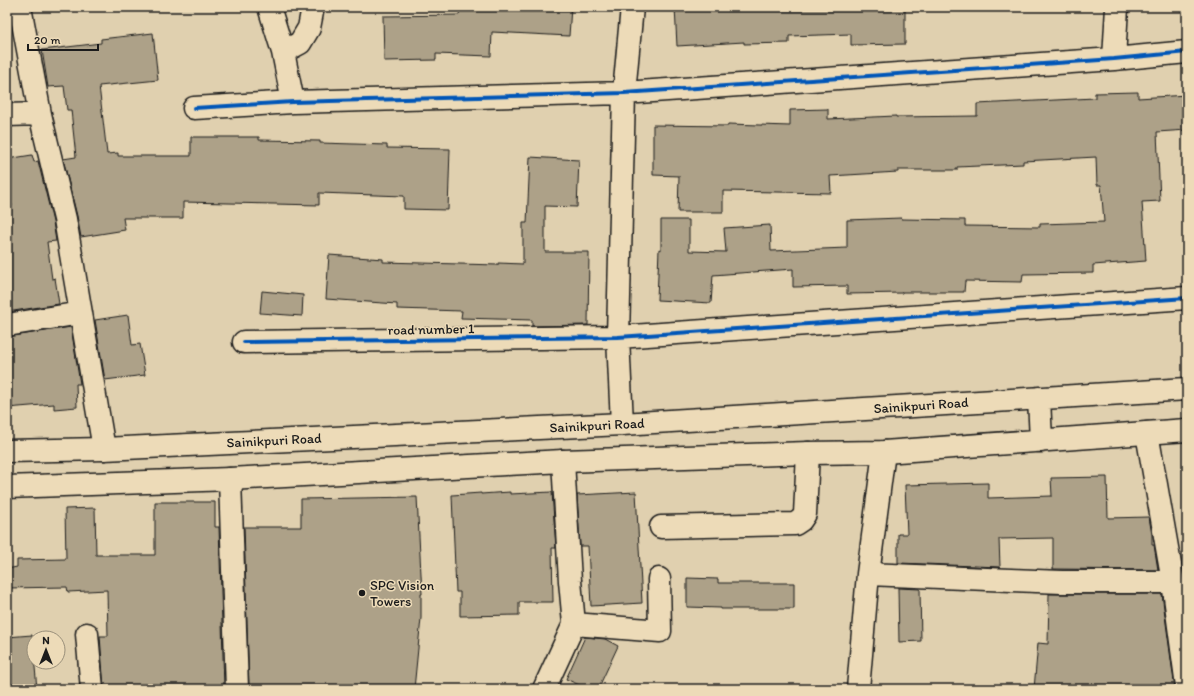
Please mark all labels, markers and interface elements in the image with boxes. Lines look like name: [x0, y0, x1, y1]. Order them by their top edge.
scale bar: [28, 26, 98, 52]
text: 20 m: [34, 33, 61, 47]
street label: road number 1: [387, 320, 475, 339]
street label: Sainikpuri Road: [873, 394, 970, 417]
street label: Sainikpuri Road: [549, 414, 645, 436]
street label: Sainikpuri Road: [226, 429, 322, 451]
place label: SPC Vision Towers: [370, 577, 435, 610]
marker: SPC Vision Towers: [357, 588, 367, 598]
north arrow: [26, 630, 66, 670]
text: N: [42, 634, 50, 647]

